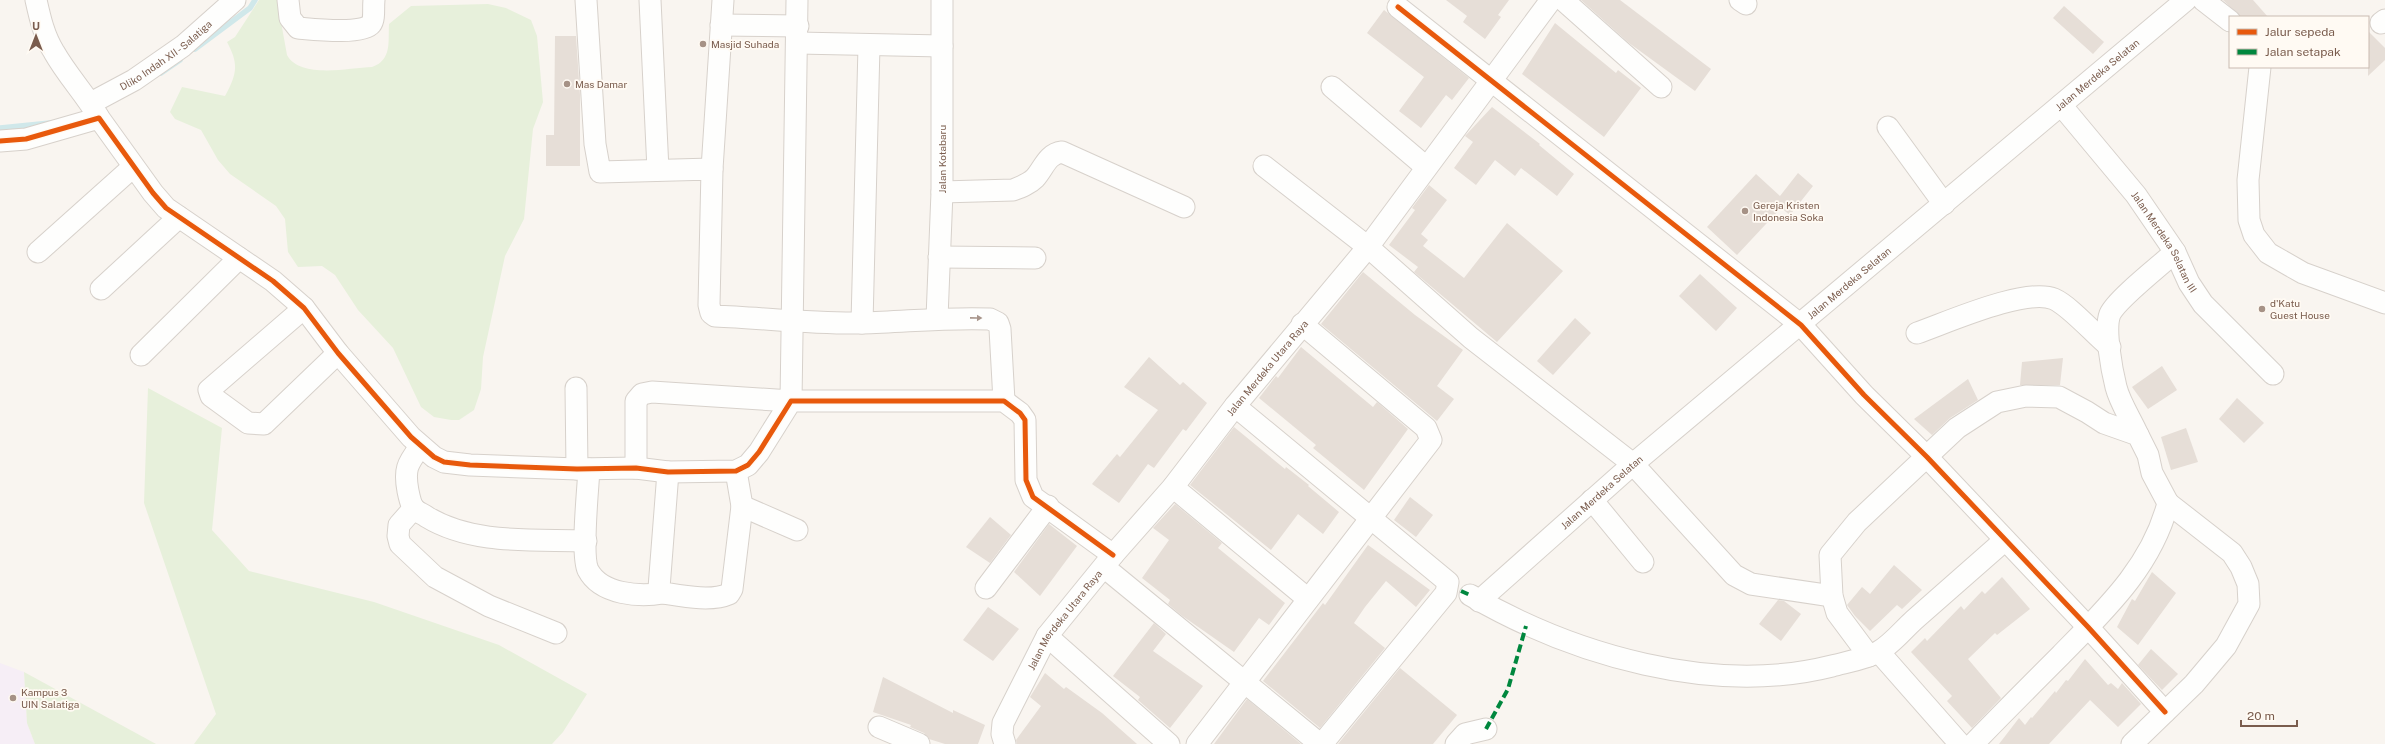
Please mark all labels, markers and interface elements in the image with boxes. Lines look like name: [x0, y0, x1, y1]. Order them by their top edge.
north arrow: [16, 16, 56, 56]
legend: [2229, 16, 2369, 68]
street label: Dliko Indah XII - Salatiga: [118, 18, 214, 93]
text: U: [32, 20, 40, 32]
text: Jalur sepeda: [2265, 25, 2335, 39]
street label: Jalan Merdeka Selatan: [2053, 36, 2142, 113]
place label: Masjid Suhada: [711, 38, 779, 50]
marker: Masjid Suhada: [698, 39, 708, 49]
text: Jalan setapak: [2265, 45, 2341, 59]
place label: Mas Damar: [575, 78, 627, 90]
marker: Mas Damar: [562, 79, 572, 89]
street label: Jalan Kotabaru: [936, 125, 948, 193]
street label: Jalan Merdeka Selatan III: [2129, 189, 2200, 295]
place label: Gereja Kristen Indonesia Soka: [1753, 199, 1823, 223]
marker: Gereja Kristen Indonesia Soka: [1740, 206, 1750, 216]
street label: Jalan Merdeka Selatan: [1805, 244, 1893, 321]
place label: d'Katu Guest House: [2270, 297, 2330, 321]
marker: d'Katu Guest House: [2257, 304, 2267, 314]
one-way arrow: [970, 315, 982, 322]
street label: Jalan Merdeka Utara Raya: [1224, 318, 1310, 418]
street label: Jalan Merdeka Selatan: [1558, 452, 1645, 532]
street label: Jalan Merdeka Utara Raya: [1025, 568, 1104, 672]
place label: Kampus 3 UIN Salatiga: [21, 686, 79, 710]
marker: Kampus 3 UIN Salatiga: [8, 693, 18, 703]
scale bar: [2241, 702, 2297, 728]
text: 20 m: [2247, 709, 2275, 723]

